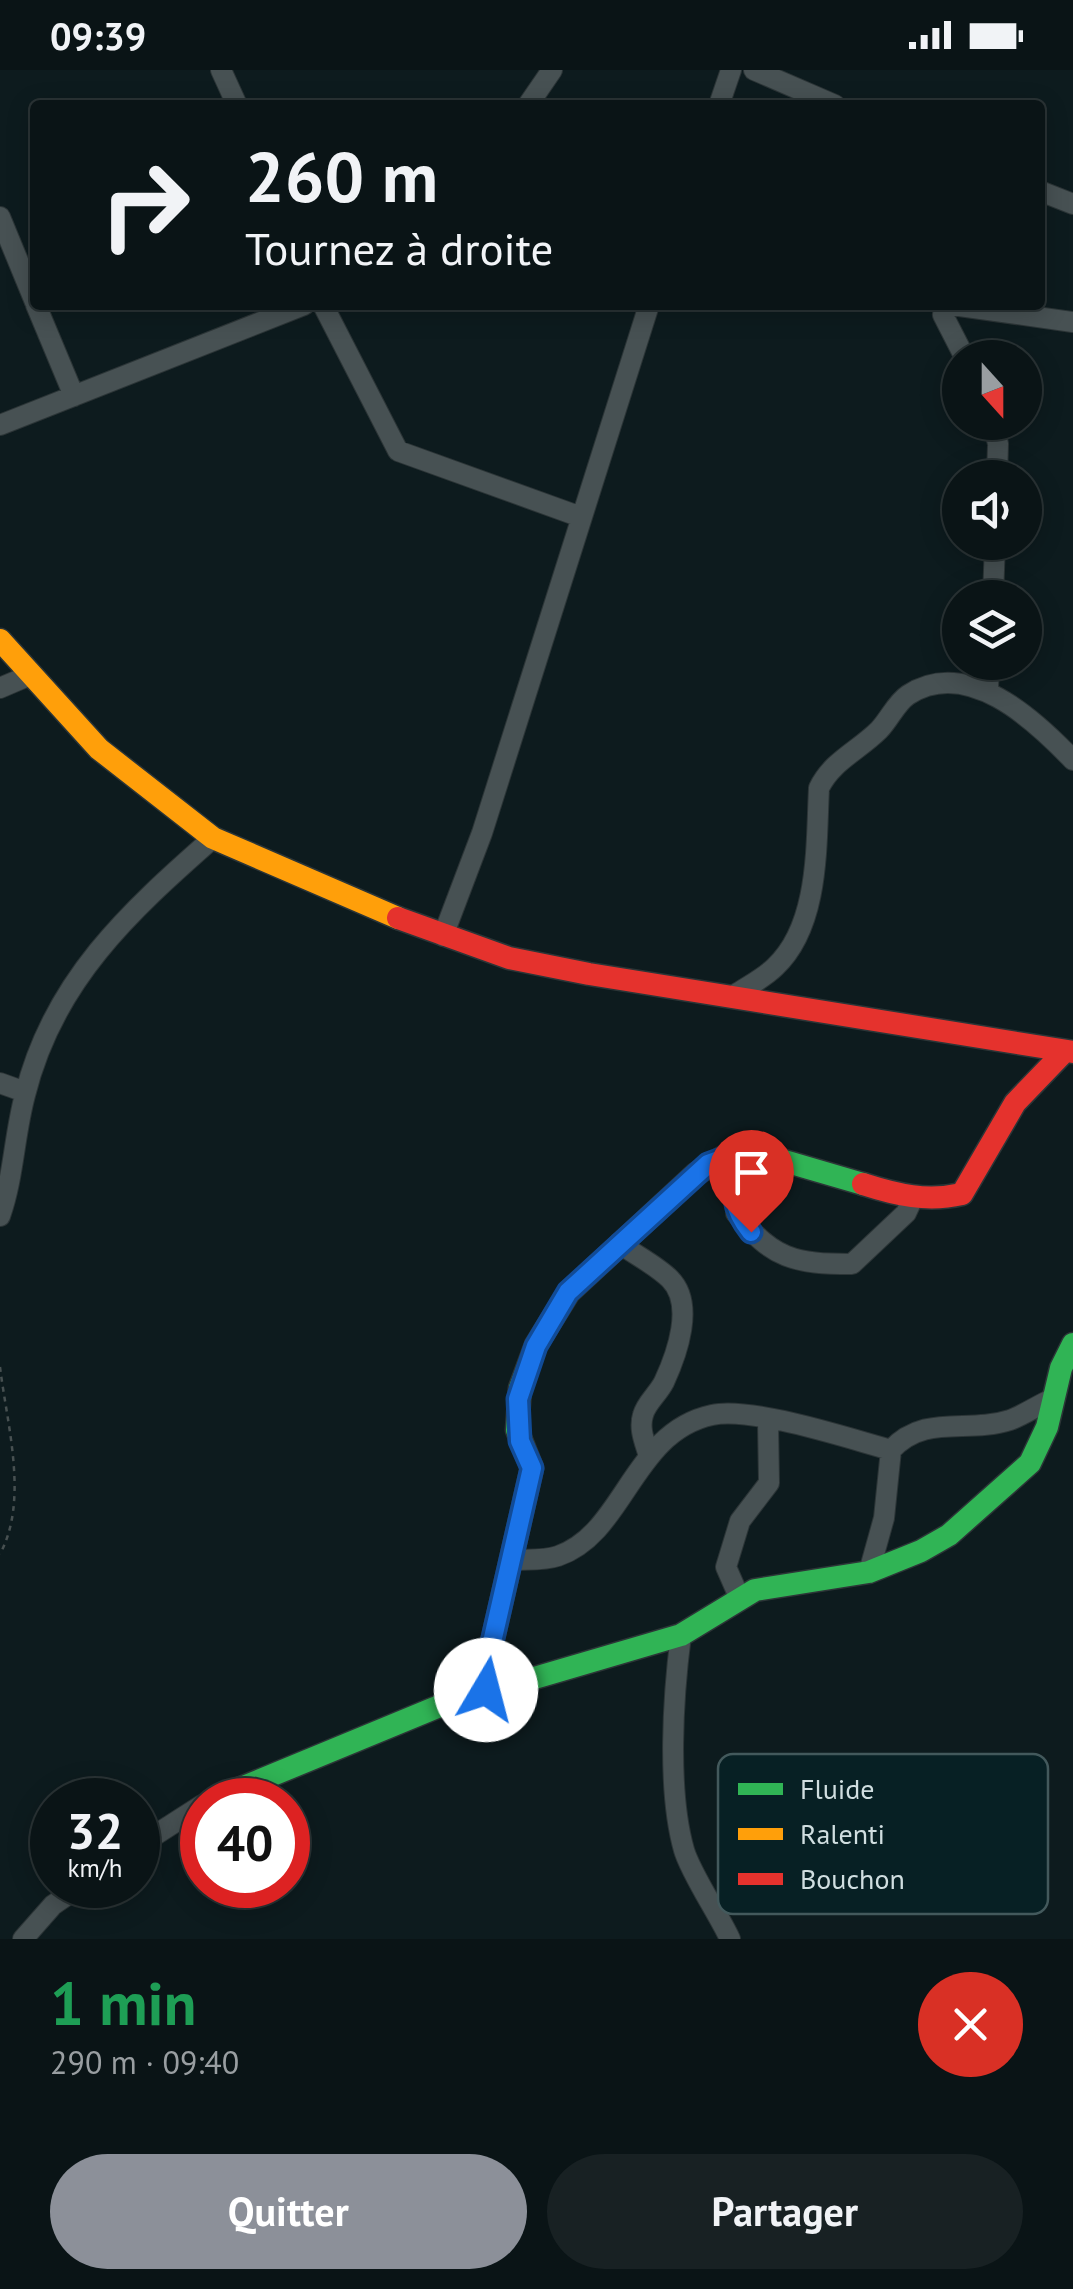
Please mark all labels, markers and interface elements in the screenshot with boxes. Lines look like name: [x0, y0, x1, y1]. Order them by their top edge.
text: 09:39: [50, 11, 146, 60]
text: 260 m: [245, 131, 438, 221]
icon: right: [80, 140, 210, 270]
text: Tournez à droite: [245, 219, 553, 277]
north arrow: [942, 340, 1042, 440]
map controls: [942, 340, 1042, 680]
button: sound: [942, 460, 1042, 560]
button: layers: [942, 580, 1042, 680]
pin: [709, 1130, 794, 1233]
icon: arrive: [724, 1145, 779, 1200]
position arrow: [434, 1638, 538, 1742]
legend: [718, 1754, 1048, 1914]
text: Fluide: [800, 1770, 875, 1807]
speed limit sign: 40: [180, 1778, 310, 1908]
text: 32: [67, 1798, 123, 1863]
text: Ralenti: [800, 1815, 885, 1852]
text: km/h: [68, 1852, 122, 1884]
text: Bouchon: [800, 1860, 905, 1897]
text: 1 min: [50, 1964, 196, 2042]
button: close: [918, 1972, 1023, 2077]
text: 290 m · 09:40: [50, 2041, 239, 2083]
button: Quitter: [50, 2154, 527, 2269]
button: Partager: [547, 2154, 1023, 2269]

